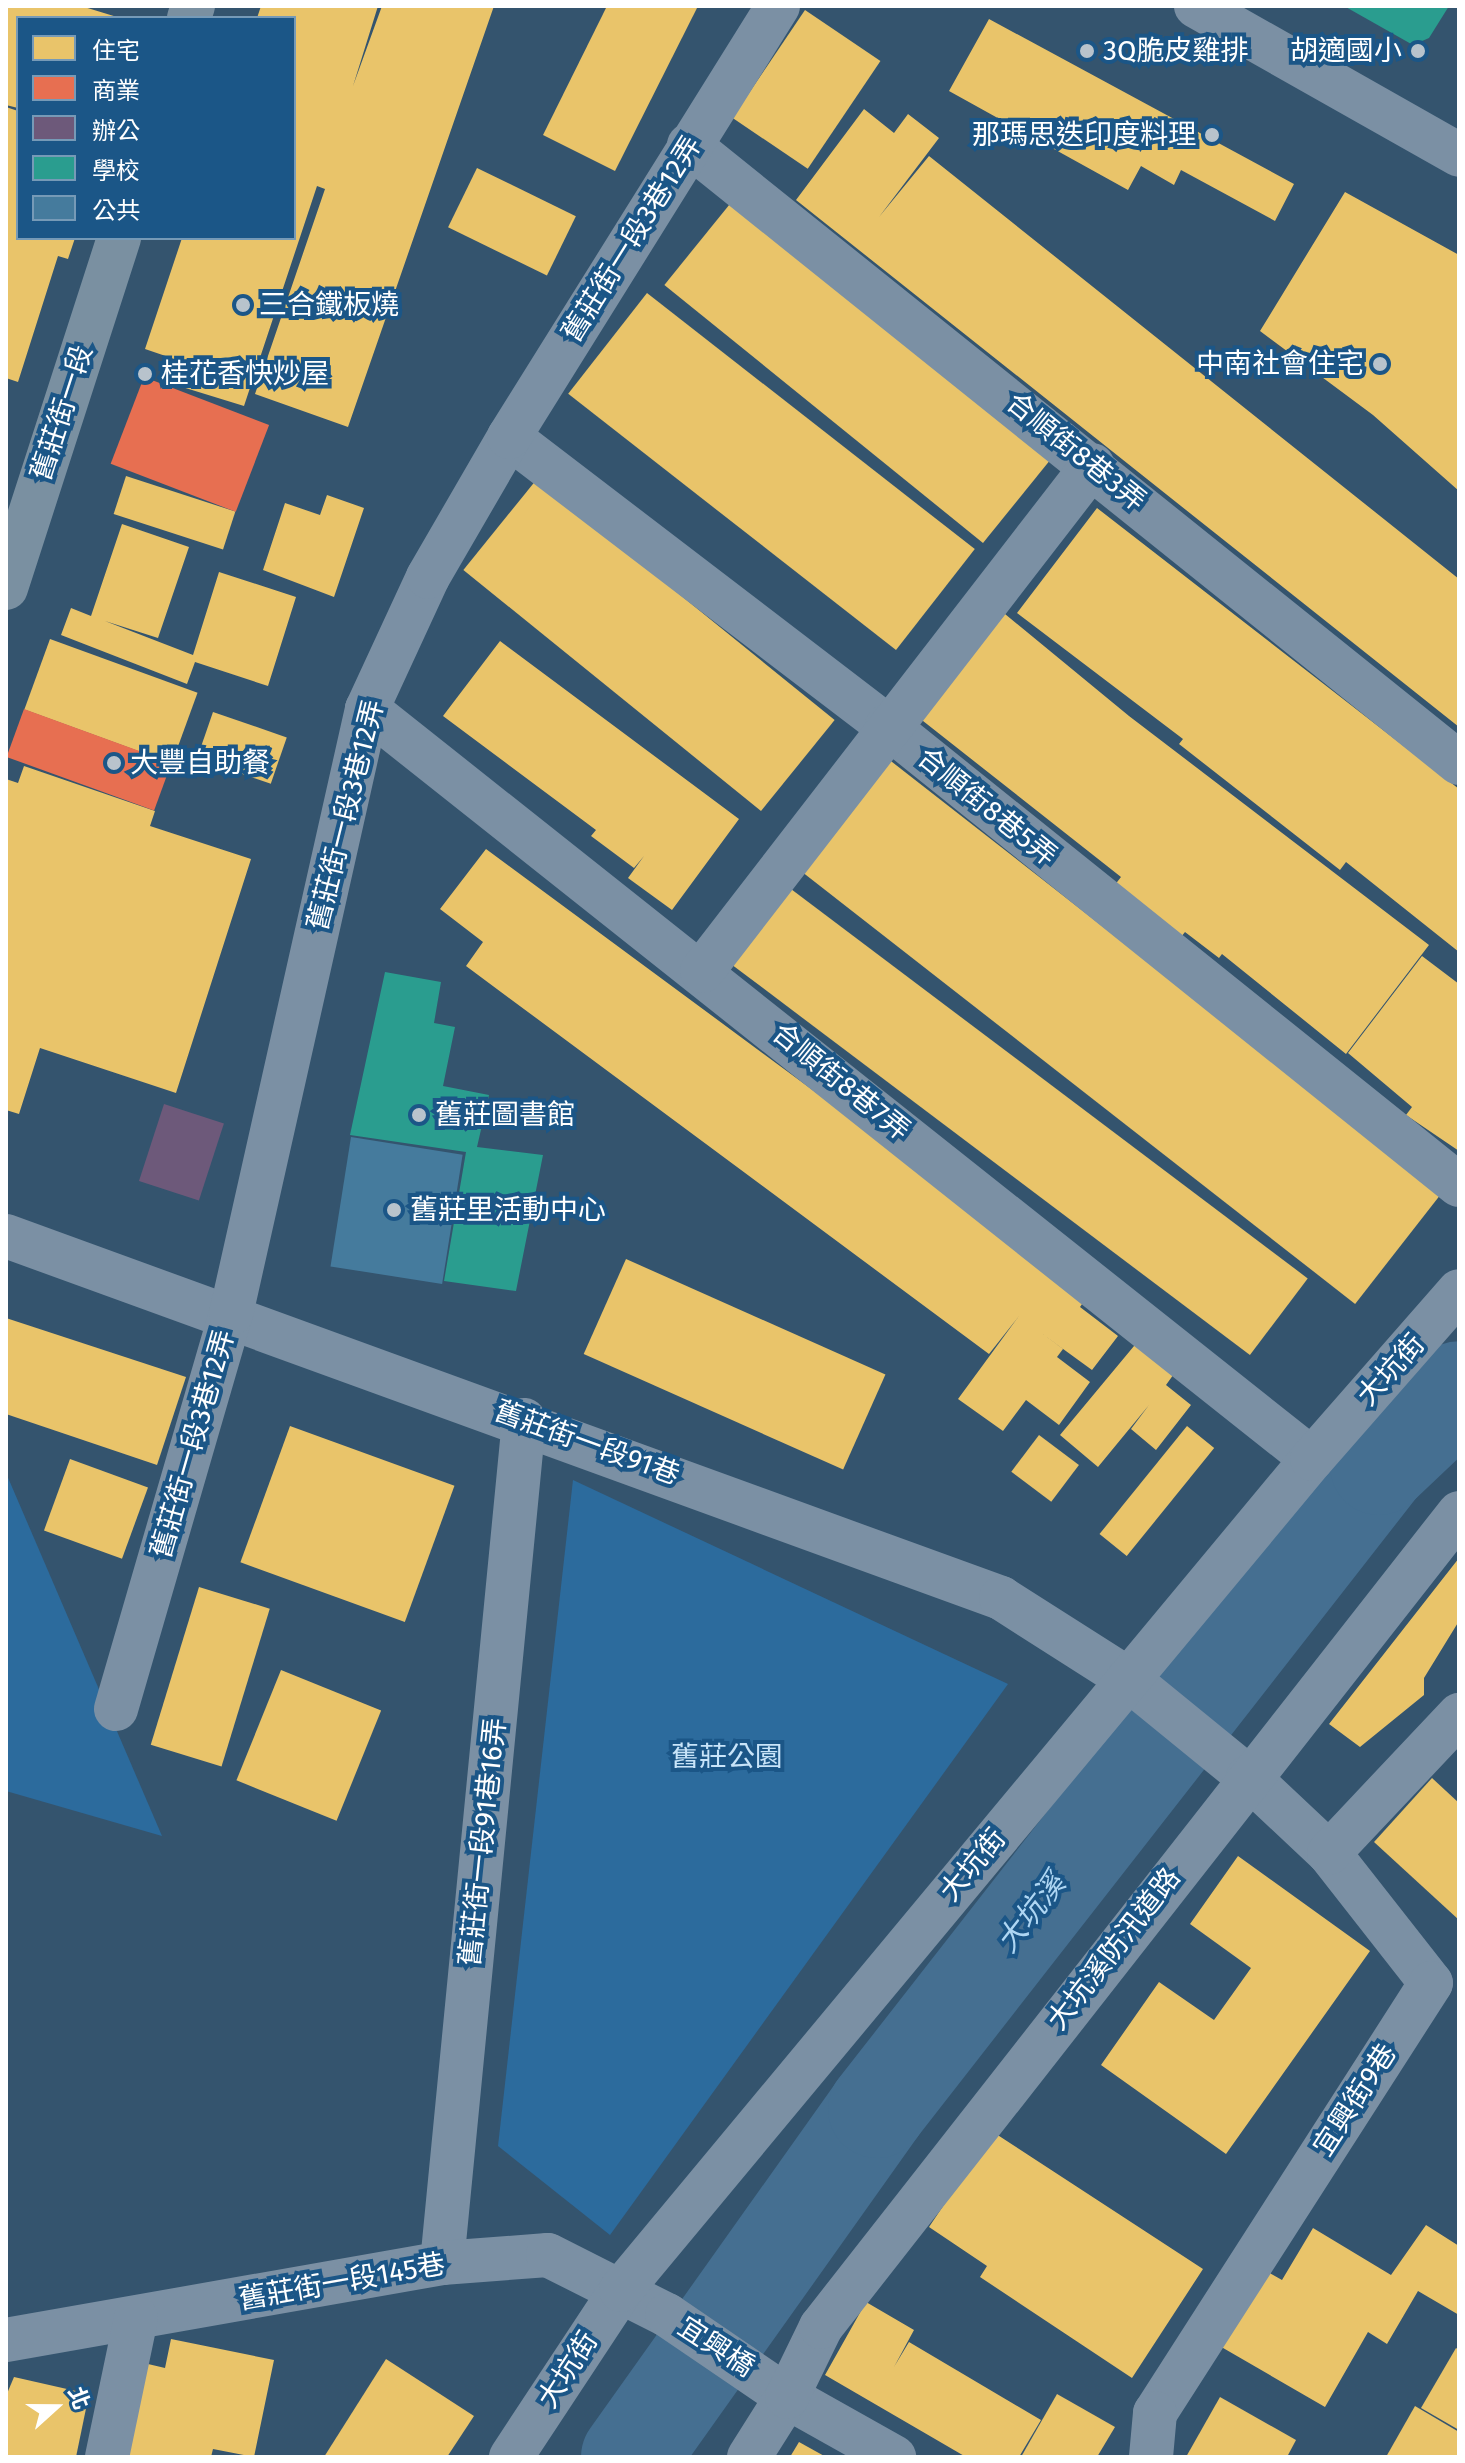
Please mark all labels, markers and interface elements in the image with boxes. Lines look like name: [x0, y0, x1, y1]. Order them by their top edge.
legend: [16, 16, 296, 240]
place label: 3Q脆皮雞排: [1103, 34, 1248, 68]
place label: 胡適國小: [1290, 34, 1402, 68]
text: 住宅: [92, 37, 140, 65]
marker: 3Q脆皮雞排: [1078, 42, 1096, 60]
marker: 胡適國小: [1409, 42, 1427, 60]
text: 商業: [92, 77, 140, 105]
text: 辦公: [92, 117, 140, 145]
place label: 那瑪思迭印度料理: [972, 118, 1196, 152]
marker: 那瑪思迭印度料理: [1203, 126, 1221, 144]
street label: 舊莊街一段3巷12弄: [555, 130, 709, 348]
text: 學校: [92, 157, 140, 185]
text: 公共: [92, 197, 140, 225]
place label: 三合鐵板燒: [259, 288, 399, 322]
marker: 三合鐵板燒: [234, 296, 252, 314]
street label: 舊莊街一段: [24, 341, 100, 485]
place label: 中南社會住宅: [1196, 347, 1364, 381]
marker: 中南社會住宅: [1371, 355, 1389, 373]
place label: 桂花香快炒屋: [161, 357, 329, 391]
marker: 桂花香快炒屋: [136, 365, 154, 383]
street label: 合順街8巷3弄: [1000, 386, 1152, 518]
street label: 舊莊街一段3巷12弄: [301, 696, 391, 934]
street label: 合順街8巷5弄: [911, 741, 1063, 873]
place label: 大豐自助餐: [130, 746, 270, 780]
marker: 大豐自助餐: [105, 754, 123, 772]
street label: 合順街8巷7弄: [765, 1016, 917, 1148]
place label: 舊莊圖書館: [435, 1098, 575, 1132]
marker: 舊莊圖書館: [410, 1106, 428, 1124]
place label: 舊莊里活動中心: [410, 1193, 606, 1227]
marker: 舊莊里活動中心: [385, 1201, 403, 1219]
street label: 舊莊街一段3巷12弄: [144, 1326, 242, 1562]
street label: 大坑街: [1350, 1328, 1432, 1412]
street label: 舊莊街一段91巷: [490, 1394, 684, 1492]
street label: 舊莊街一段91巷16弄: [453, 1716, 513, 1968]
park label: 舊莊公園: [671, 1740, 783, 1774]
street label: 大坑街: [933, 1822, 1013, 1908]
street label: 大坑溪防汛道路: [1040, 1861, 1188, 2037]
water label: 大坑溪: [989, 1866, 1073, 1960]
street label: 宜興街9巷: [1306, 2038, 1404, 2162]
street label: 舊莊街一段145巷: [236, 2247, 448, 2317]
street label: 宜興橋: [672, 2310, 760, 2384]
street label: 大坑街: [531, 2326, 605, 2414]
north arrow: [16, 2367, 96, 2447]
text: 北: [62, 2383, 95, 2413]

